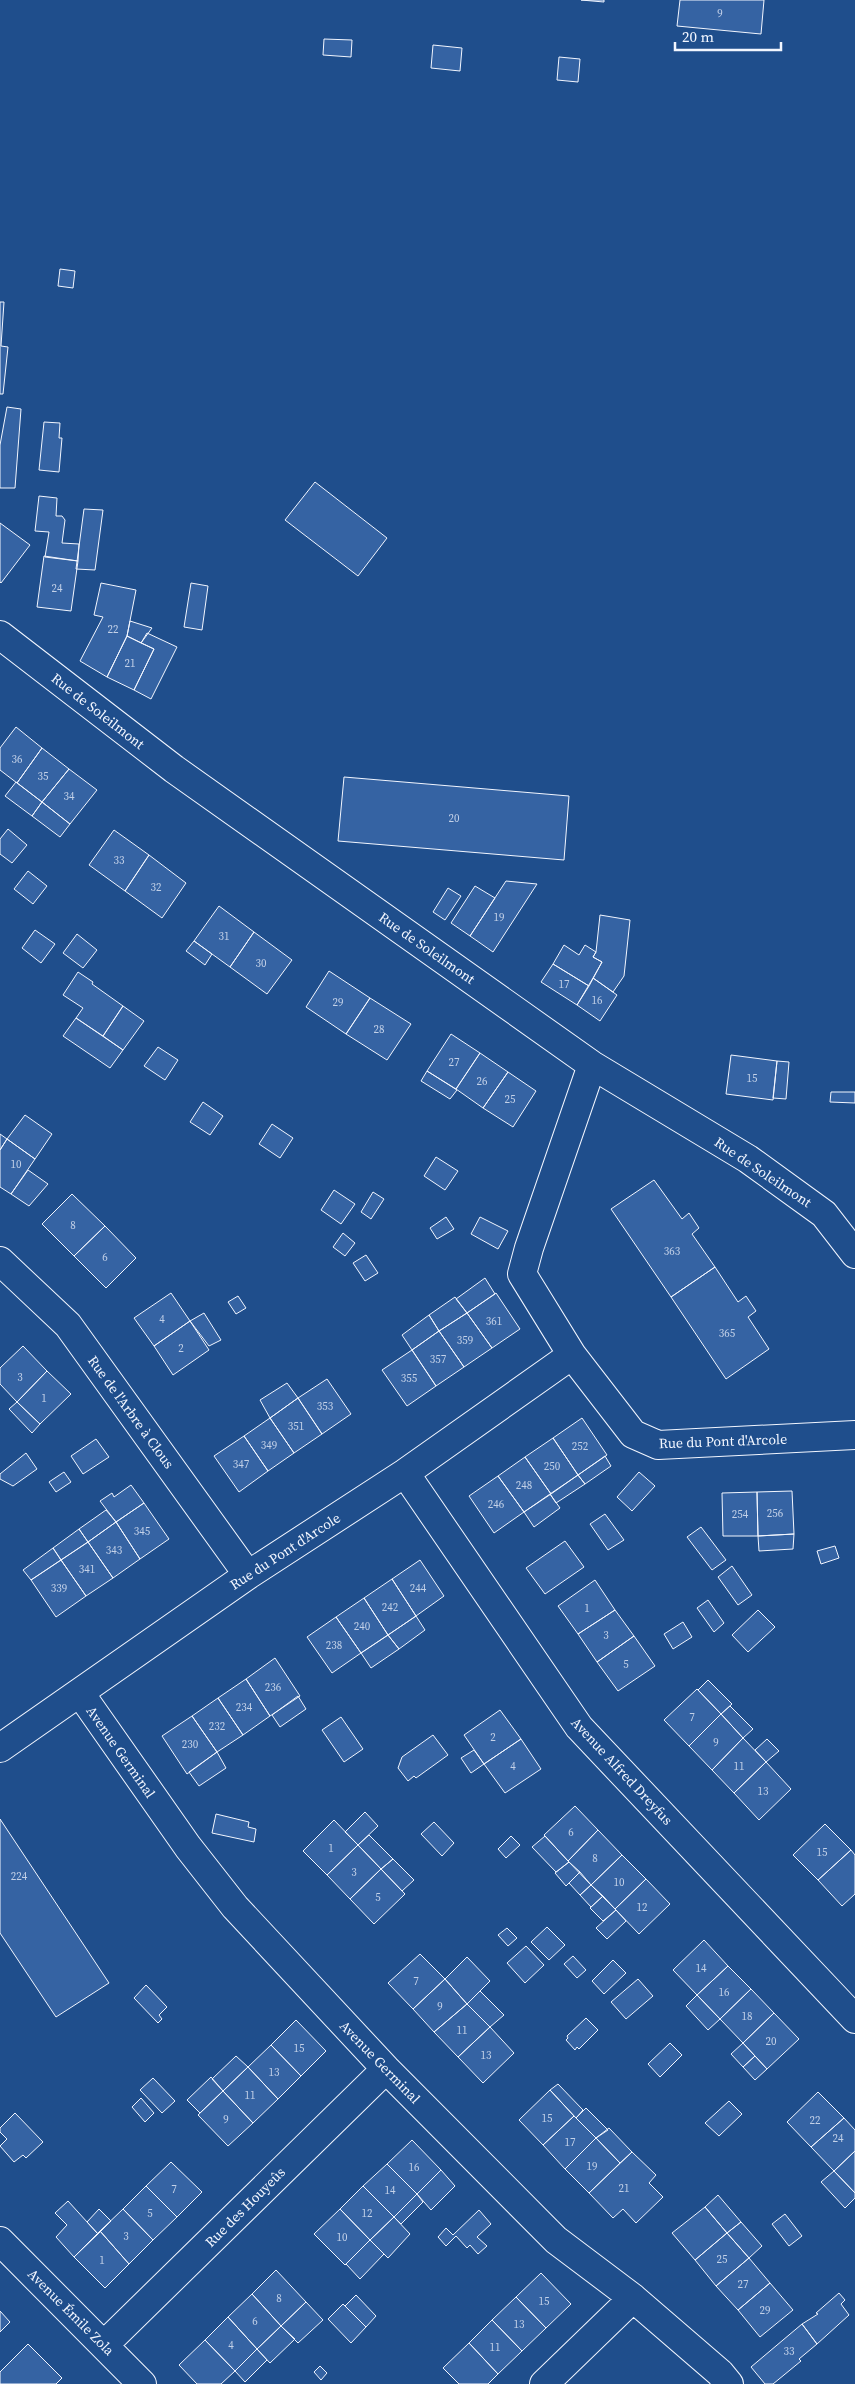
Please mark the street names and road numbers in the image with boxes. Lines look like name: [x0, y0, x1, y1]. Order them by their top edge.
street label: Rue de Soleilmont: [47, 668, 149, 754]
street label: Rue de Soleilmont: [375, 907, 480, 989]
street label: Rue de Soleilmont: [710, 1132, 816, 1212]
street label: Rue de l'Arbre à Clous: [83, 1351, 179, 1473]
street label: Rue du Pont d'Arcole: [659, 1429, 787, 1453]
street label: Rue du Pont d'Arcole: [226, 1508, 344, 1594]
street label: Avenue Germinal: [82, 1702, 160, 1802]
street label: Avenue Alfred Dreyfus: [567, 1713, 677, 1829]
street label: Avenue Germinal: [335, 2016, 425, 2108]
street label: Rue des Houyeûs: [200, 2162, 290, 2252]
street label: Avenue Émile Zola: [23, 2264, 120, 2361]

